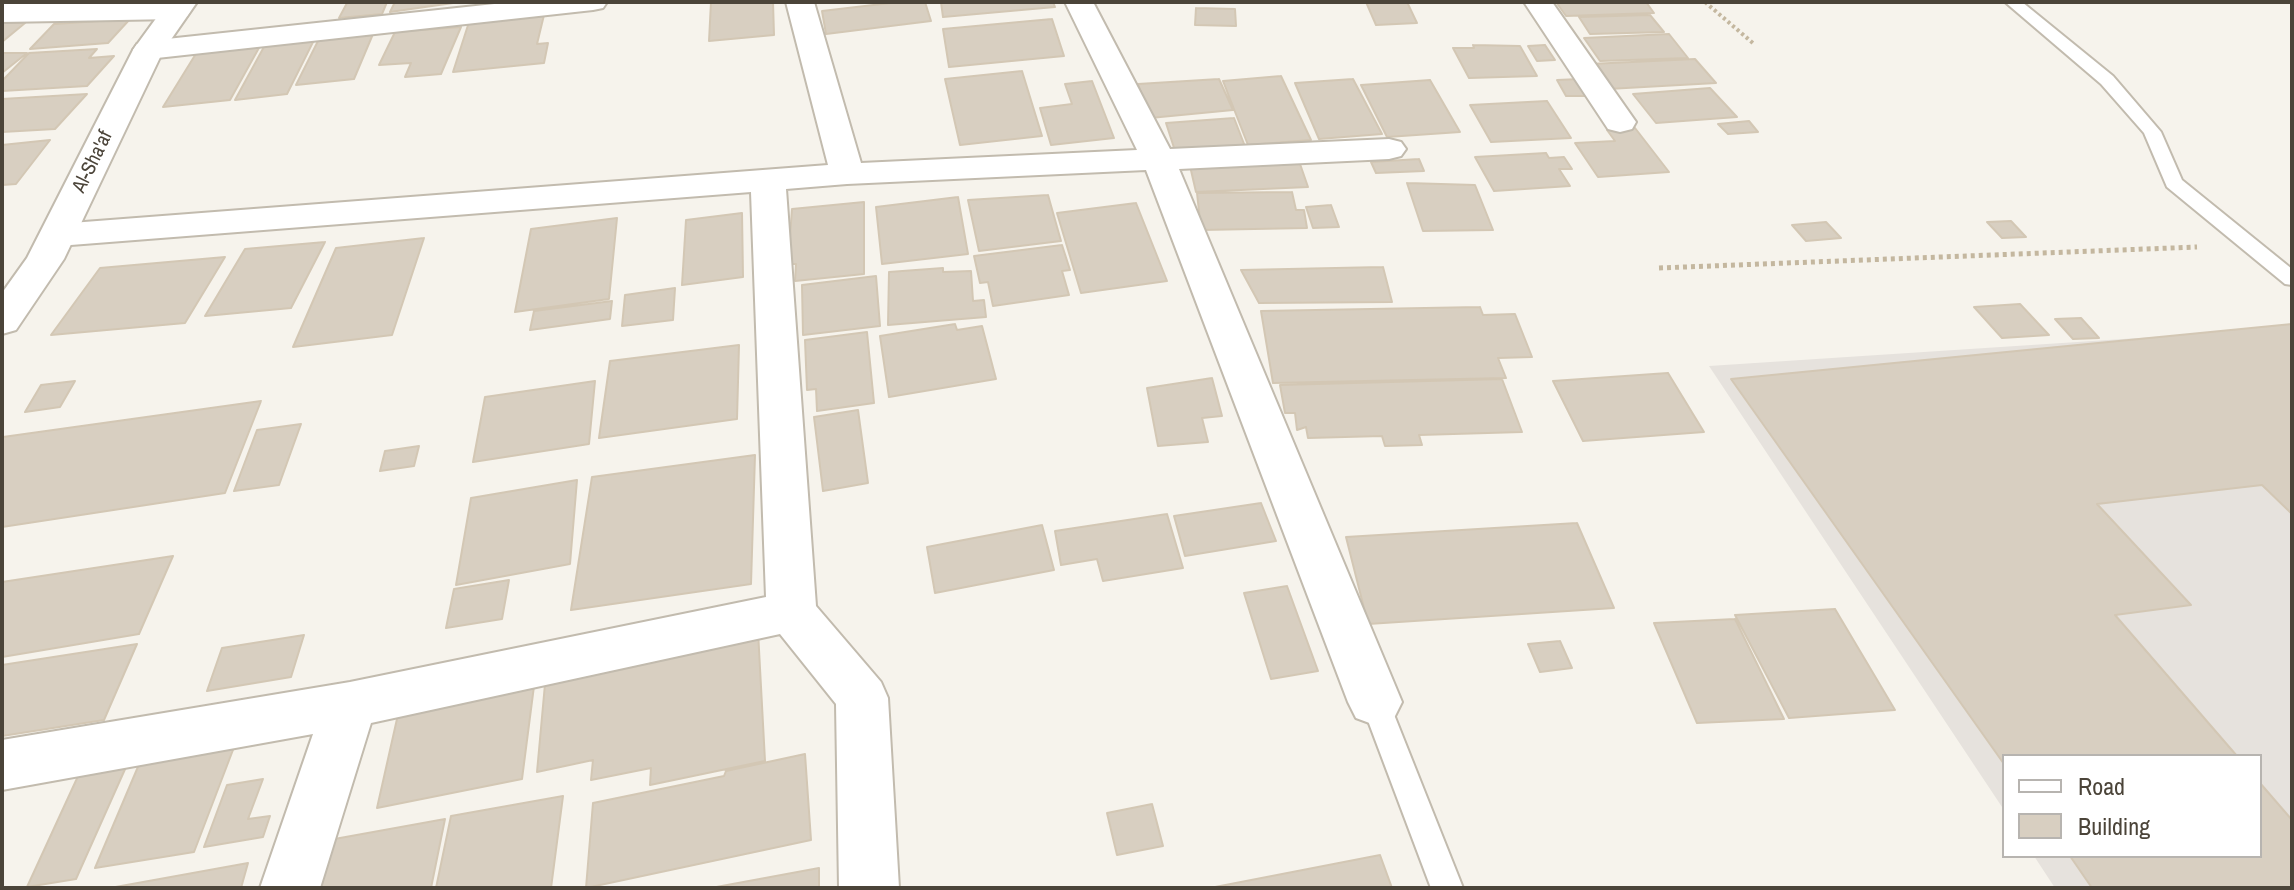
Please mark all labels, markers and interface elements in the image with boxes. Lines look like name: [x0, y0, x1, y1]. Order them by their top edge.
street label: Al-Sha'af: [68, 127, 118, 197]
legend: [2002, 754, 2262, 858]
text: Road: [2078, 770, 2125, 802]
text: Building: [2078, 810, 2150, 842]

